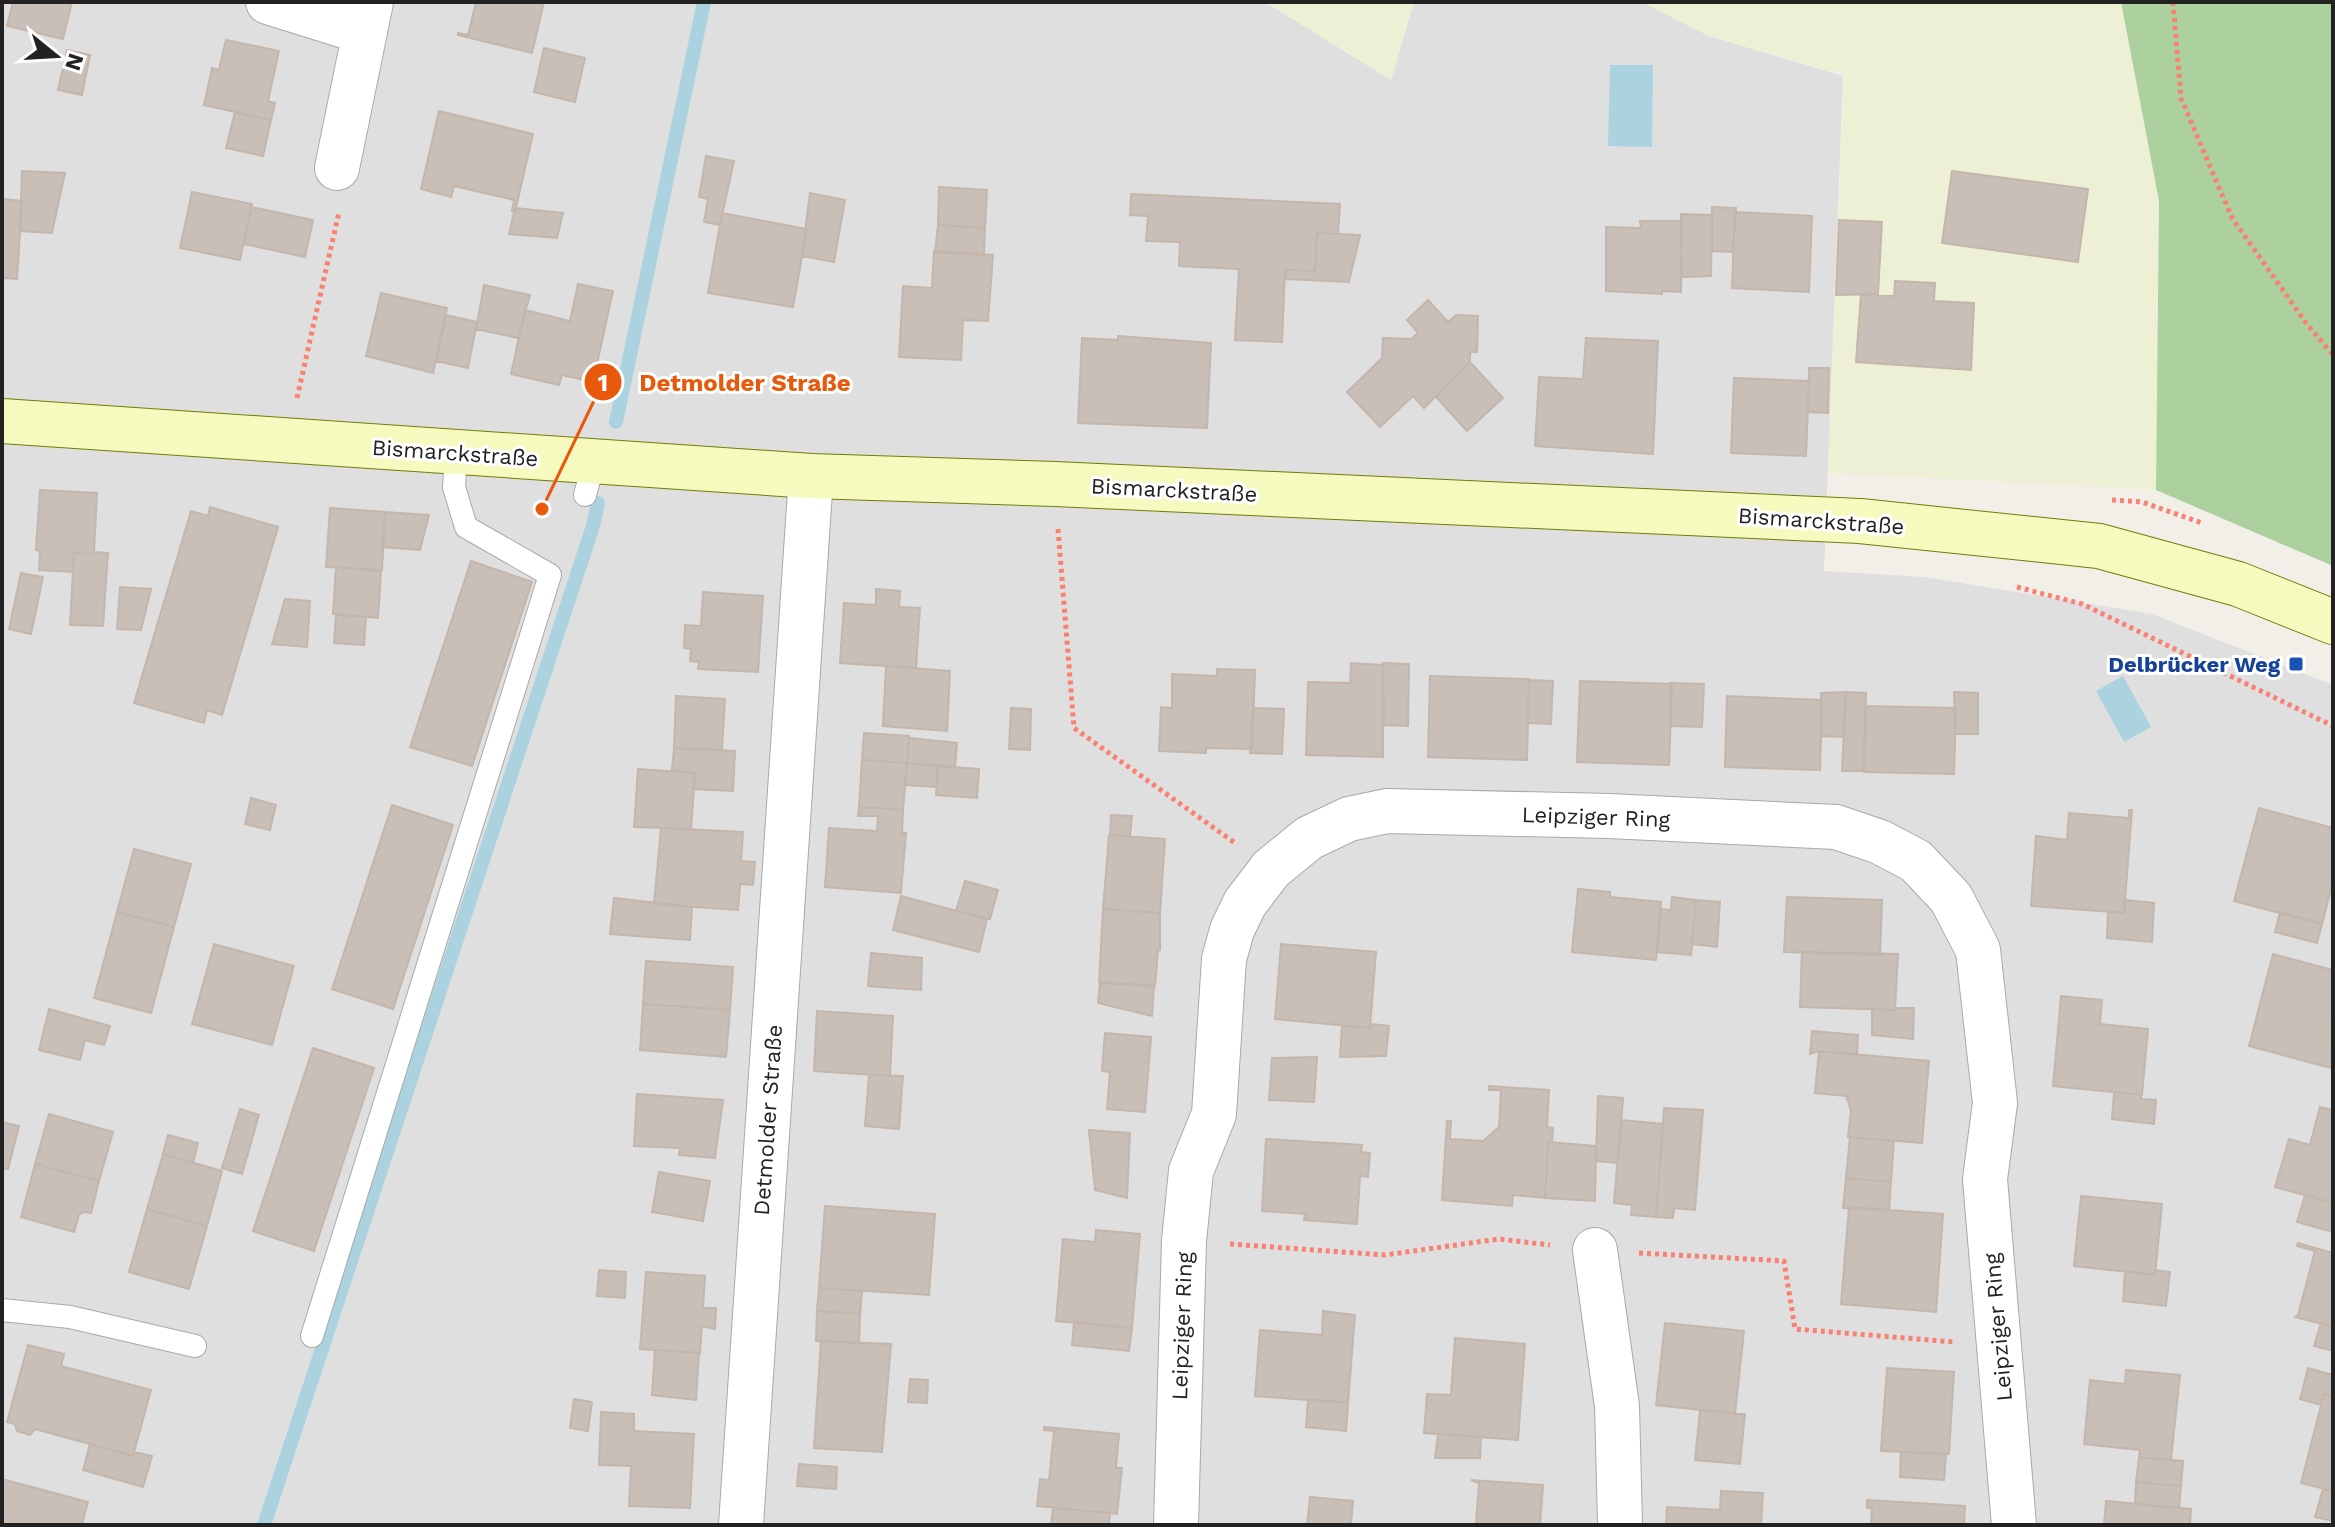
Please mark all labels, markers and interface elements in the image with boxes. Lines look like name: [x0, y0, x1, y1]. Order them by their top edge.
north arrow: [16, 16, 96, 96]
text: N: [60, 50, 89, 74]
callout: Detmolder Straße: [583, 358, 867, 406]
text: 1: [598, 369, 608, 397]
text: Detmolder Straße: [639, 369, 851, 397]
street label: Bismarckstraße: [371, 435, 539, 471]
street label: Bismarckstraße: [1090, 473, 1258, 507]
street label: Bismarckstraße: [1737, 503, 1905, 539]
place label: Delbrücker Weg: [2108, 652, 2281, 677]
marker: Delbrücker Weg: [2287, 655, 2305, 673]
street label: Leipziger Ring: [1521, 802, 1671, 832]
street label: Detmolder Straße: [749, 1024, 787, 1216]
street label: Leipziger Ring: [1167, 1251, 1197, 1401]
street label: Leipziger Ring: [1979, 1252, 2017, 1402]

